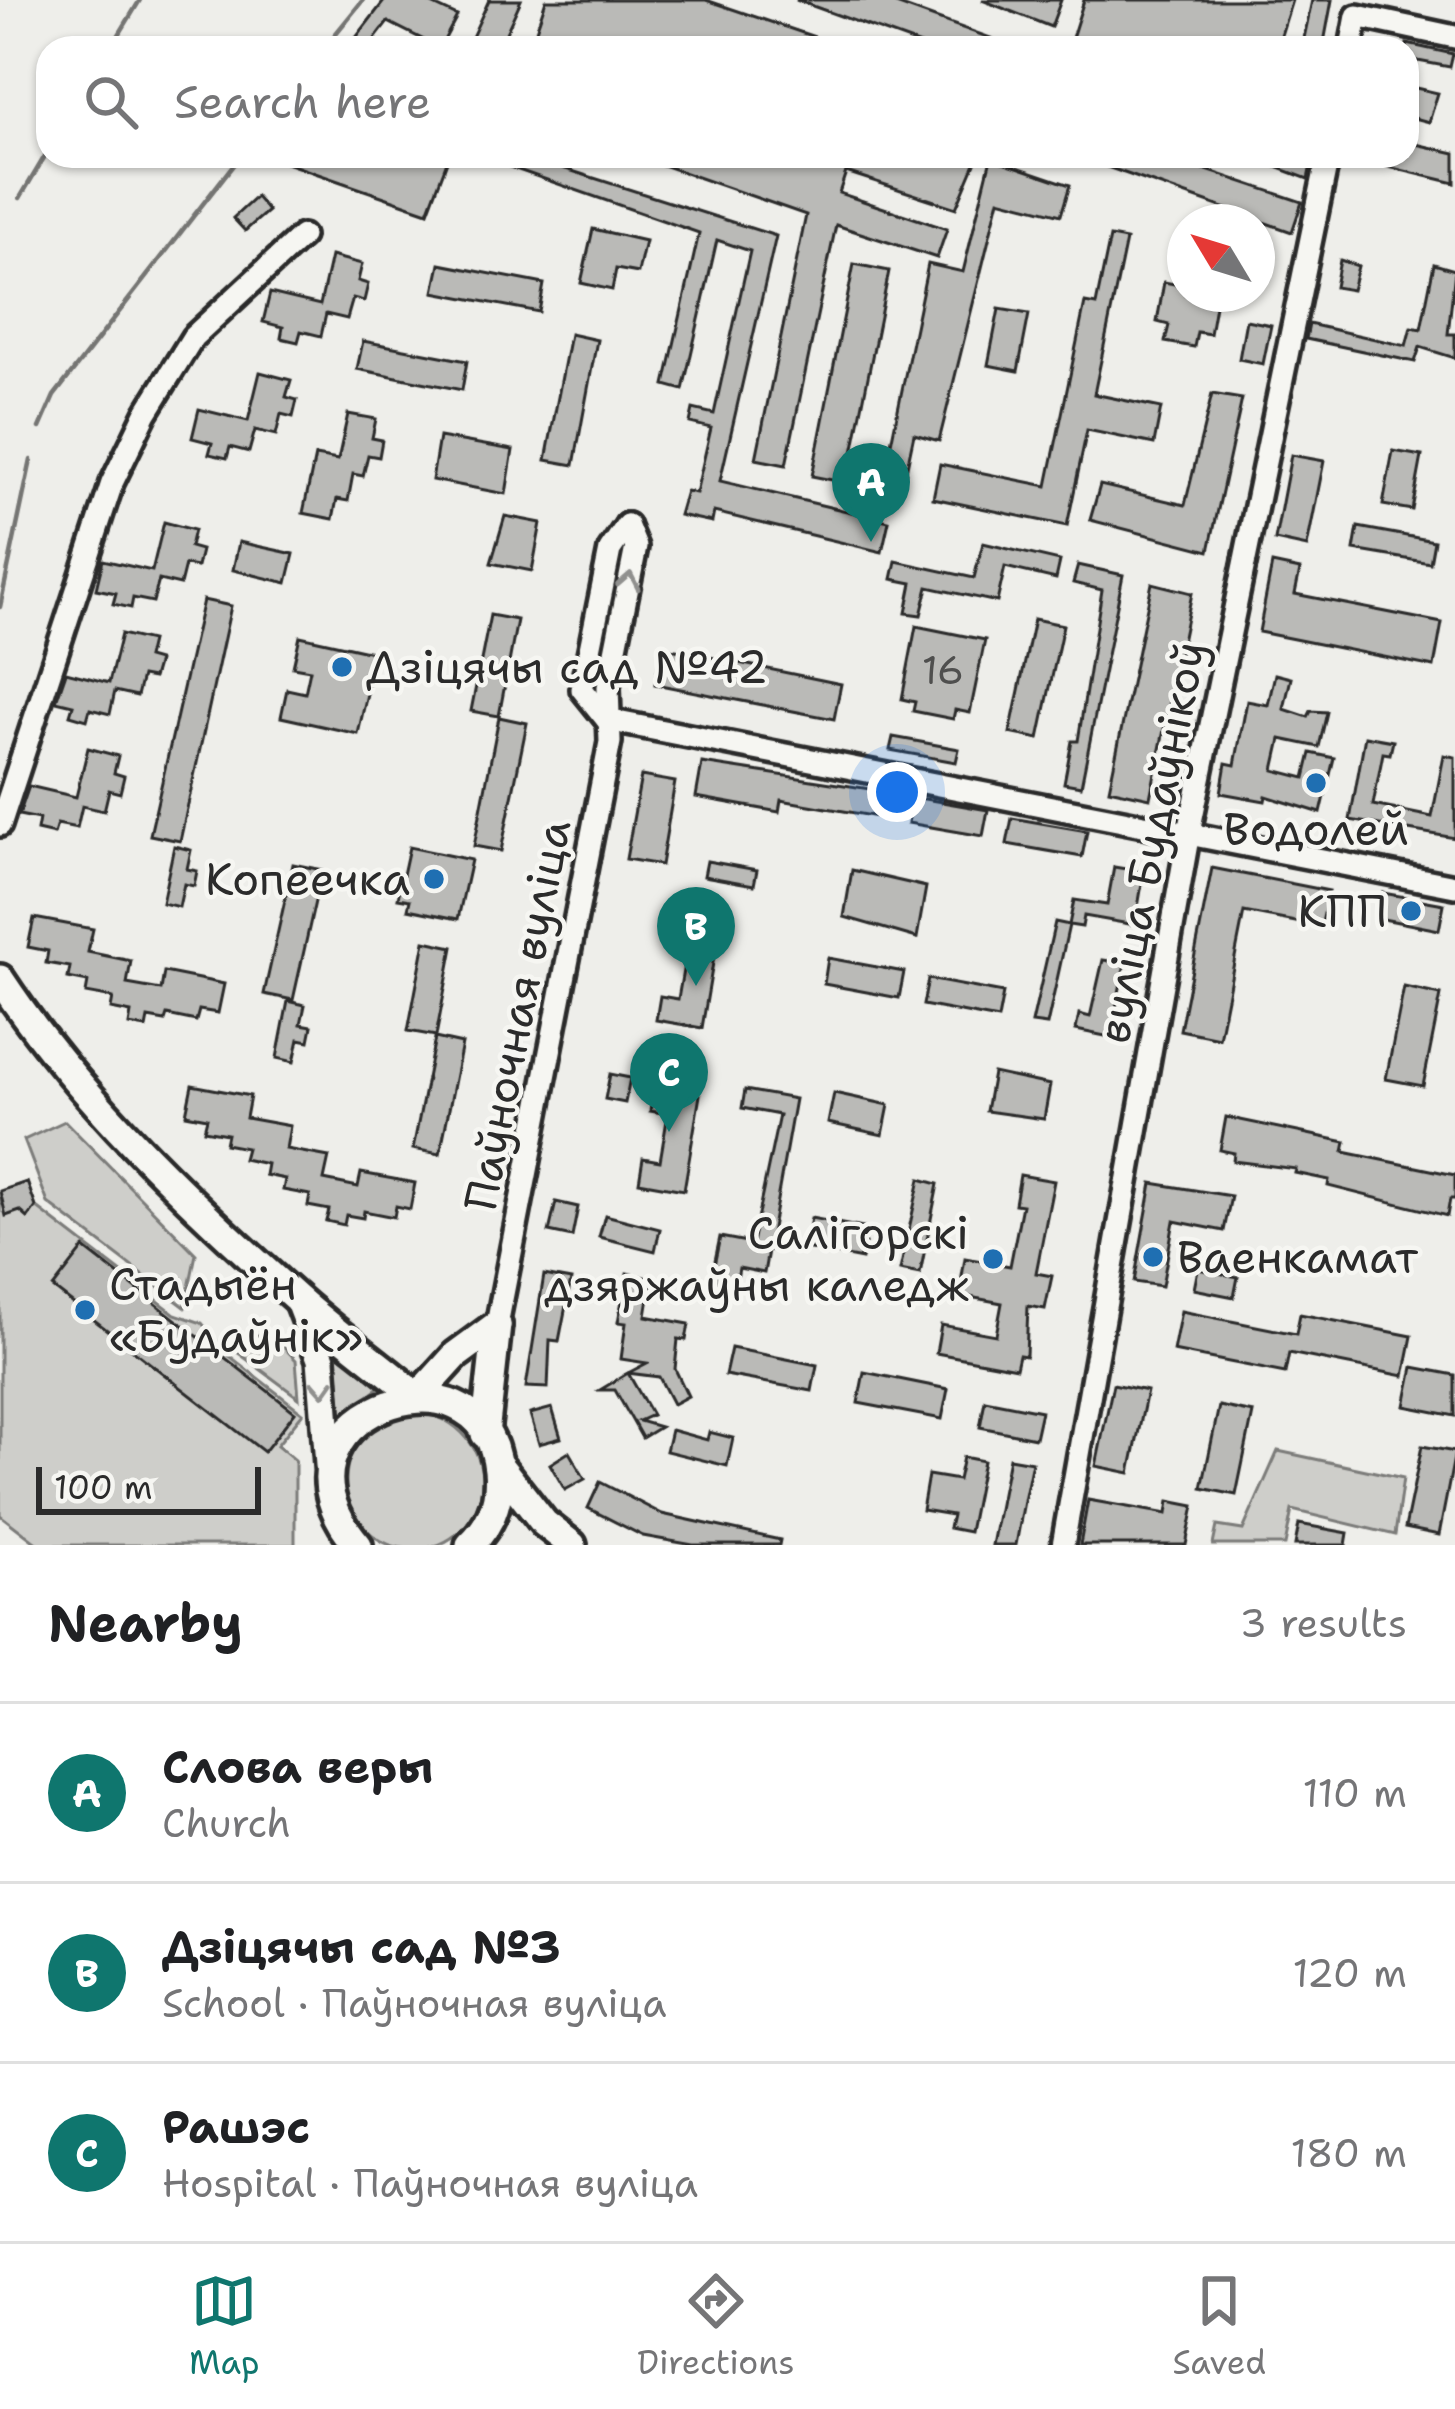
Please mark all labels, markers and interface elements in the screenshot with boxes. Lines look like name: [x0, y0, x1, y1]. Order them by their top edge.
search box: [36, 36, 1419, 168]
icon: search: [78, 69, 144, 135]
text: Search here: [174, 72, 431, 132]
north arrow: [1167, 204, 1275, 312]
pin: A: [832, 443, 910, 542]
one-way arrow: [615, 571, 641, 591]
street label: вуліца Будаўнікоў: [1083, 636, 1219, 1048]
place label: Дзіцячы сад №42: [366, 637, 768, 697]
house number: 16: [922, 644, 964, 696]
marker: Дзіцячы сад №42: [329, 654, 355, 680]
your location: [867, 762, 927, 822]
marker: Водолей: [1303, 770, 1329, 796]
place label: Водолей: [1223, 799, 1409, 859]
street label: Паўночная вуліца: [450, 814, 584, 1216]
place label: Копеечка: [205, 849, 410, 909]
marker: Копеечка: [421, 866, 447, 892]
place label: КПП: [1297, 881, 1387, 941]
pin: B: [657, 887, 735, 986]
marker: КПП: [1398, 898, 1424, 924]
pin: C: [630, 1033, 708, 1132]
place label: Салігорскі дзяржаўны каледж: [544, 1203, 970, 1315]
place label: Ваенкамат: [1177, 1227, 1419, 1287]
marker: Ваенкамат: [1140, 1244, 1166, 1270]
marker: Салігорскі дзяржаўны каледж: [980, 1246, 1006, 1272]
place label: Стадыён «Будаўнік»: [109, 1254, 363, 1366]
marker: Стадыён «Будаўнік»: [72, 1297, 98, 1323]
one-way arrow: [310, 1379, 336, 1398]
scale bar: [36, 1461, 261, 1514]
text: 100 m: [54, 1465, 153, 1510]
text: Nearby: [48, 1589, 243, 1657]
text: 3 results: [1240, 1597, 1407, 1649]
text: Слова веры: [162, 1737, 433, 1797]
text: A: [72, 1767, 102, 1819]
text: 110 m: [1303, 1767, 1407, 1819]
text: Church: [162, 1797, 291, 1849]
text: Дзіцячы сад №3: [162, 1917, 561, 1977]
text: B: [75, 1947, 99, 1999]
text: 120 m: [1292, 1947, 1407, 1999]
text: School · Паўночная вуліца: [162, 1977, 666, 2029]
text: Рашэс: [162, 2097, 310, 2157]
text: C: [75, 2127, 99, 2179]
text: 180 m: [1291, 2127, 1407, 2179]
text: Hospital · Паўночная вуліца: [162, 2157, 698, 2209]
tab: Map: [189, 2268, 260, 2385]
tab: Directions: [637, 2268, 795, 2385]
tab: Saved: [1172, 2268, 1266, 2385]

